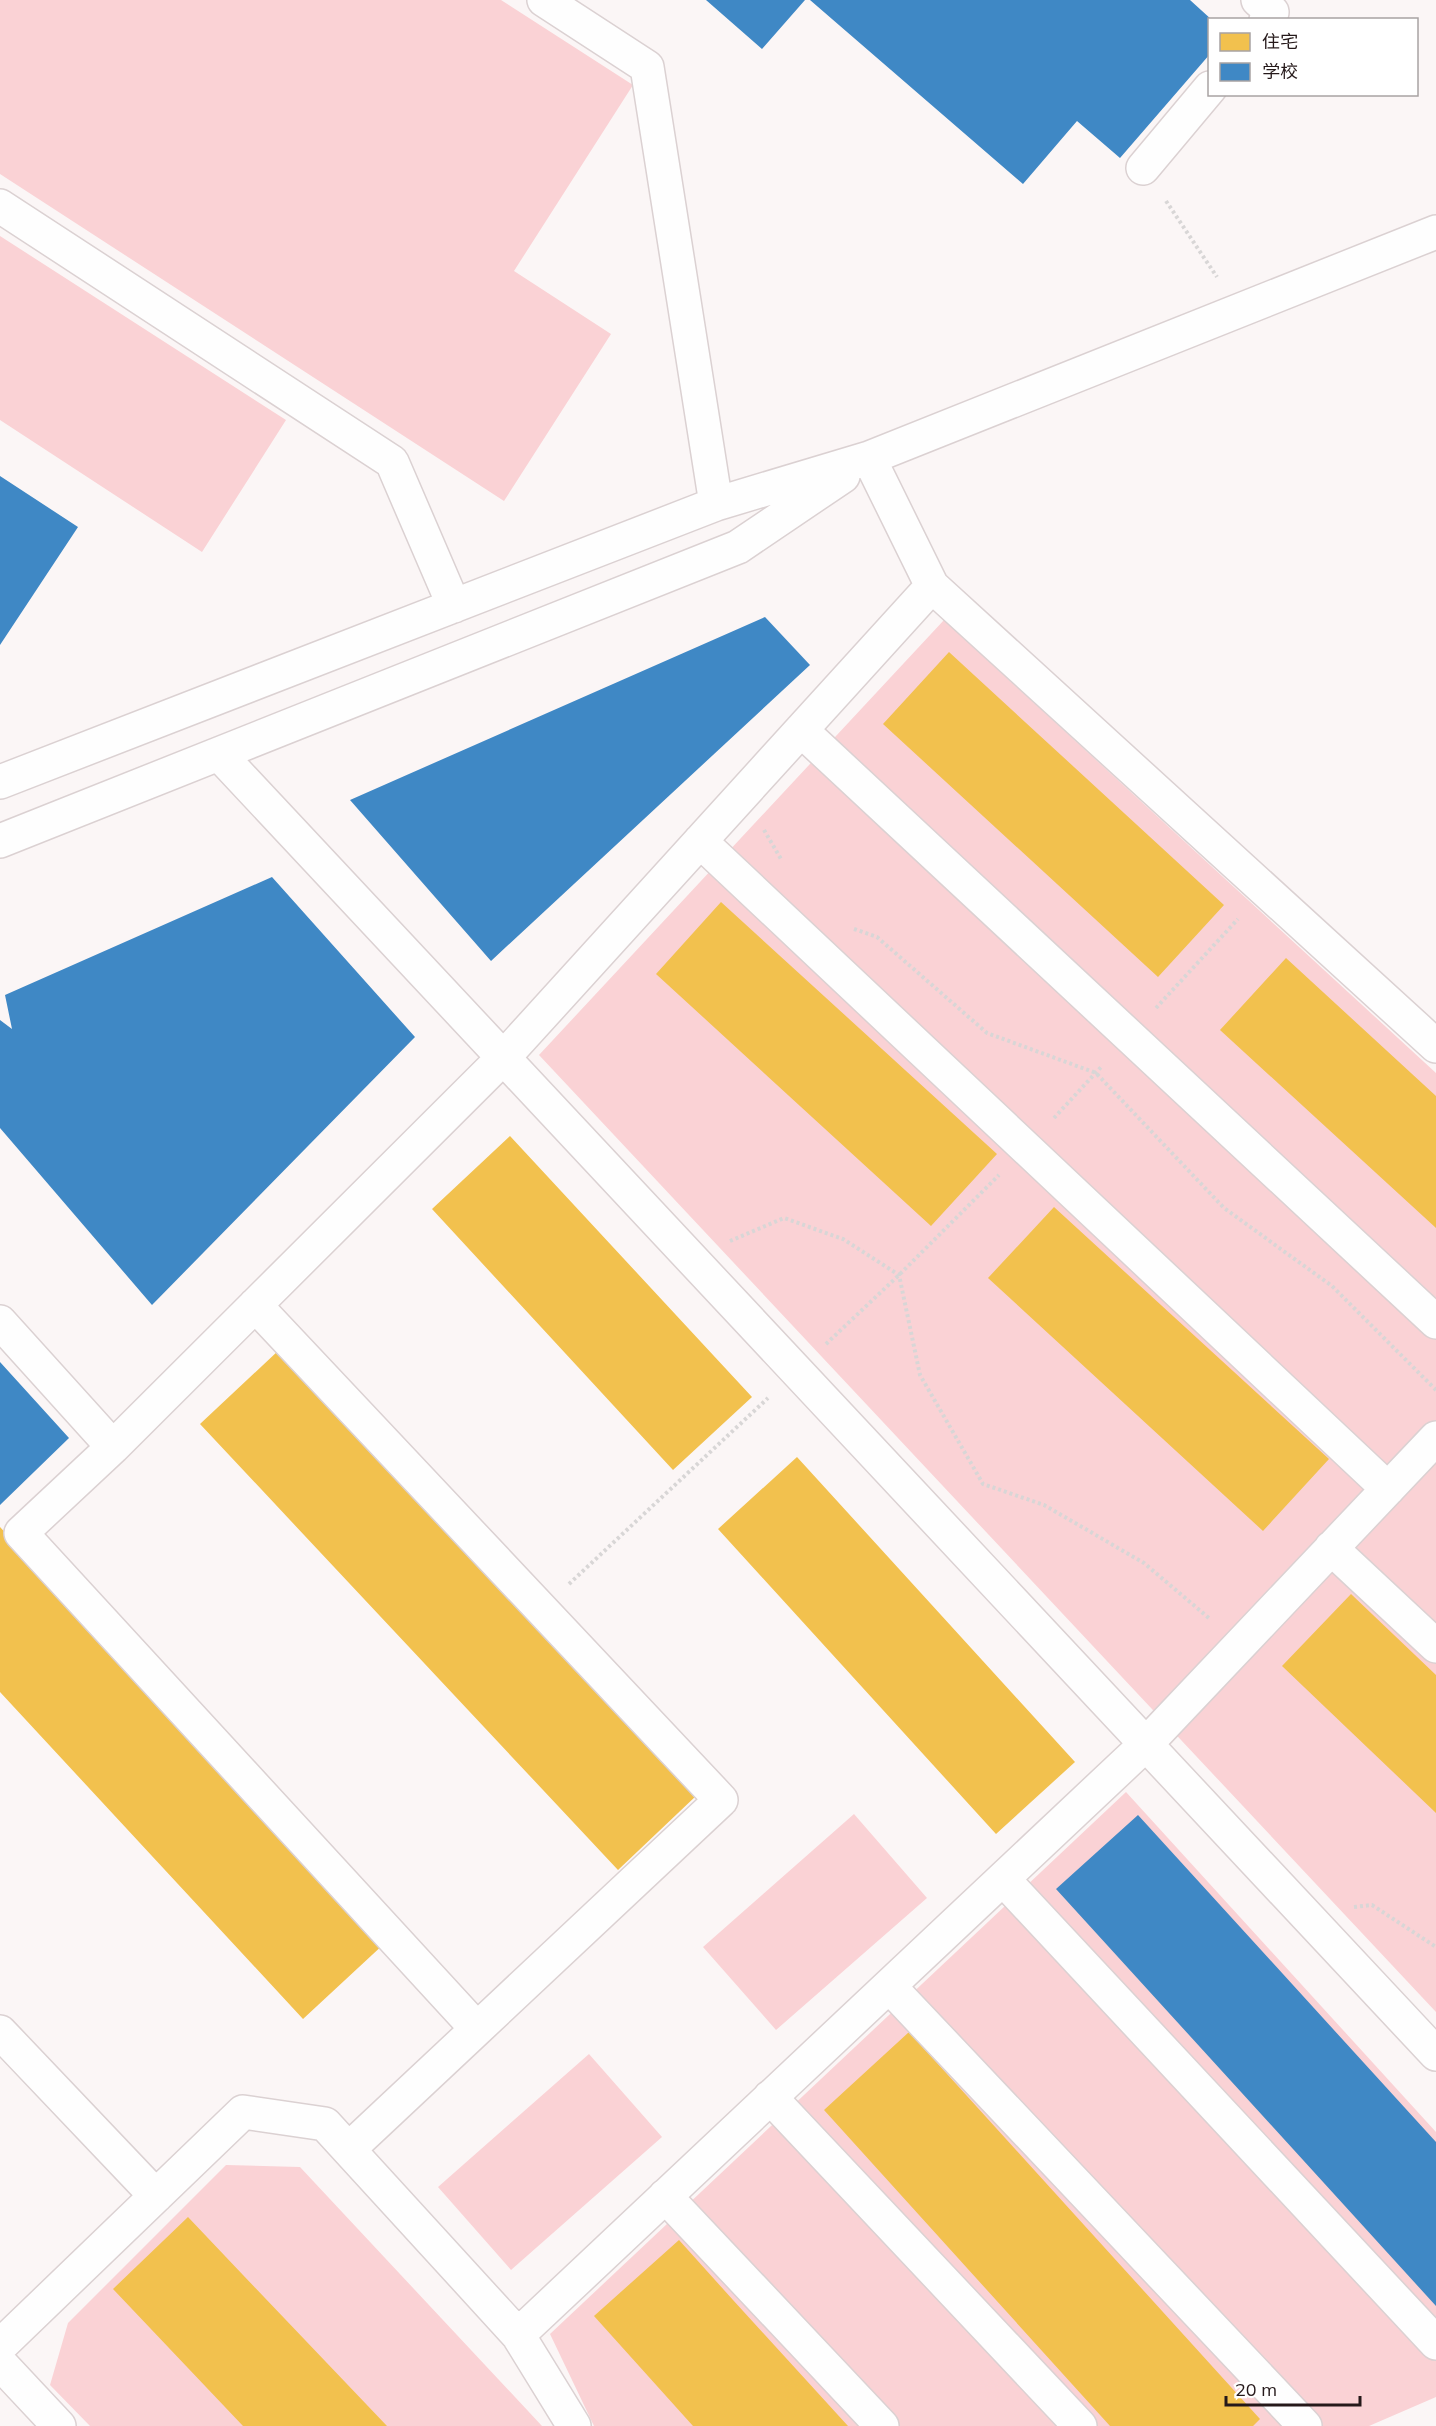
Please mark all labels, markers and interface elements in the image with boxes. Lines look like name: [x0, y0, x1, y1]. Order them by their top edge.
legend: [1208, 18, 1418, 96]
text: 住宅: [1262, 30, 1298, 53]
text: 学校: [1262, 60, 1298, 83]
scale bar: [1226, 2369, 1360, 2407]
text: 20 m: [1235, 2378, 1277, 2401]

